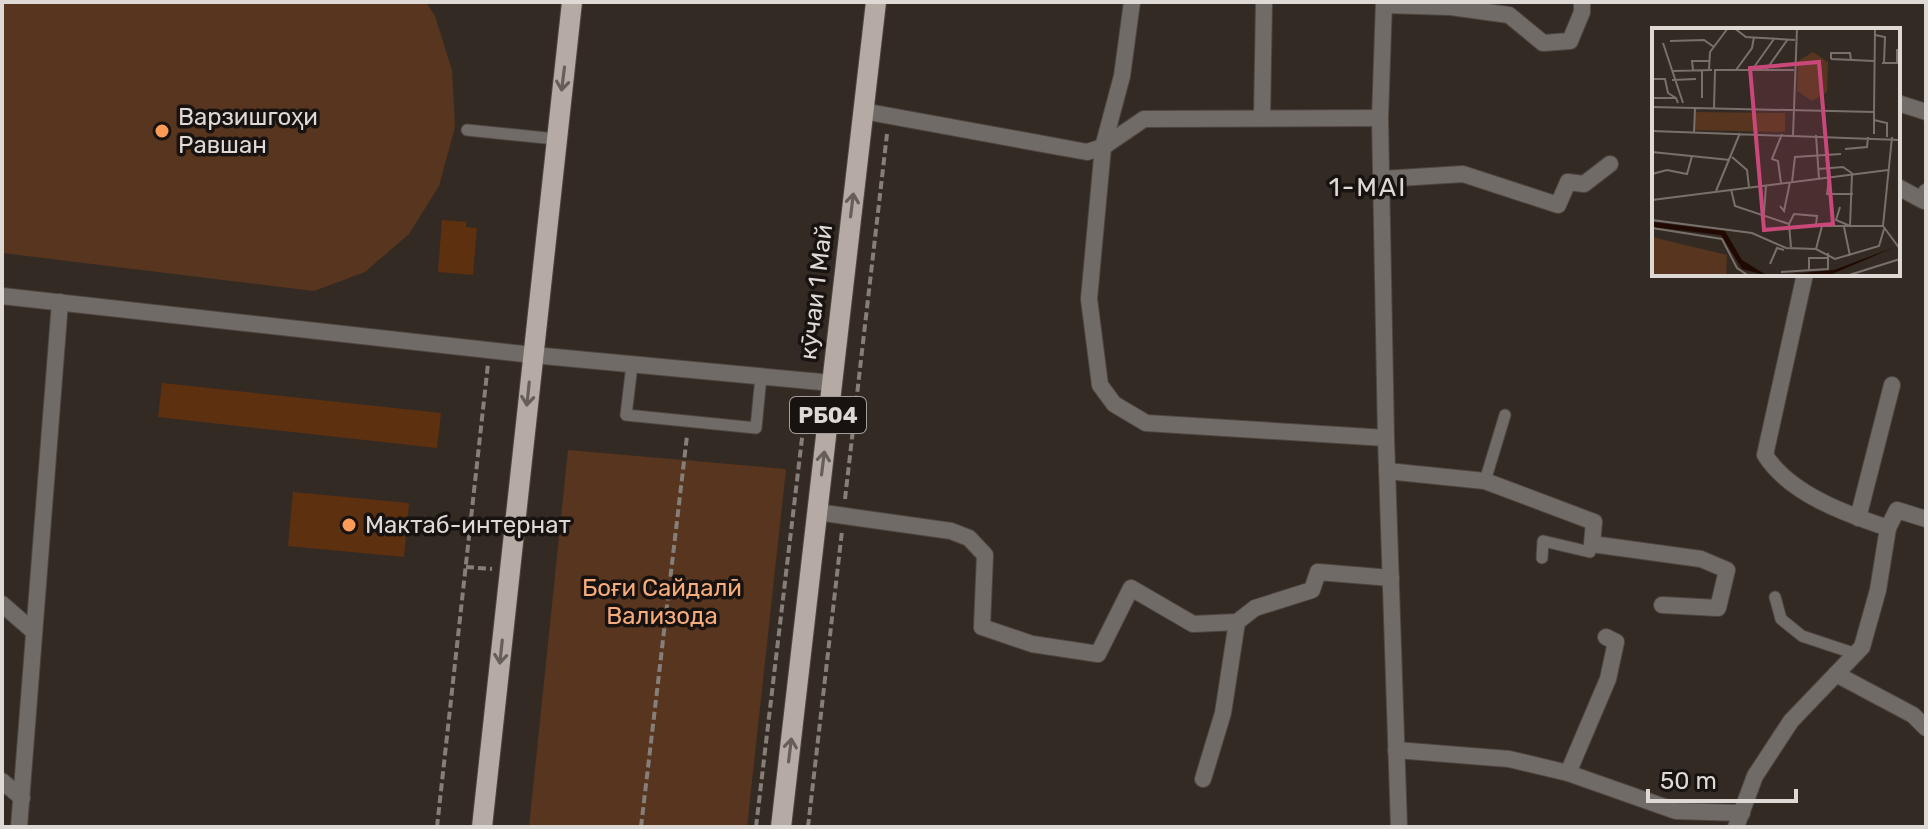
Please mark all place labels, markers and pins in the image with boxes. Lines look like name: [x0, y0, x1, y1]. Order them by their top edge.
place label: Варзишгоҳи Равшан: [178, 103, 318, 159]
marker: Варзишгоҳи Равшан: [153, 122, 171, 140]
place label: Мактаб-интернат: [365, 511, 571, 539]
marker: Мактаб-интернат: [340, 516, 358, 534]

